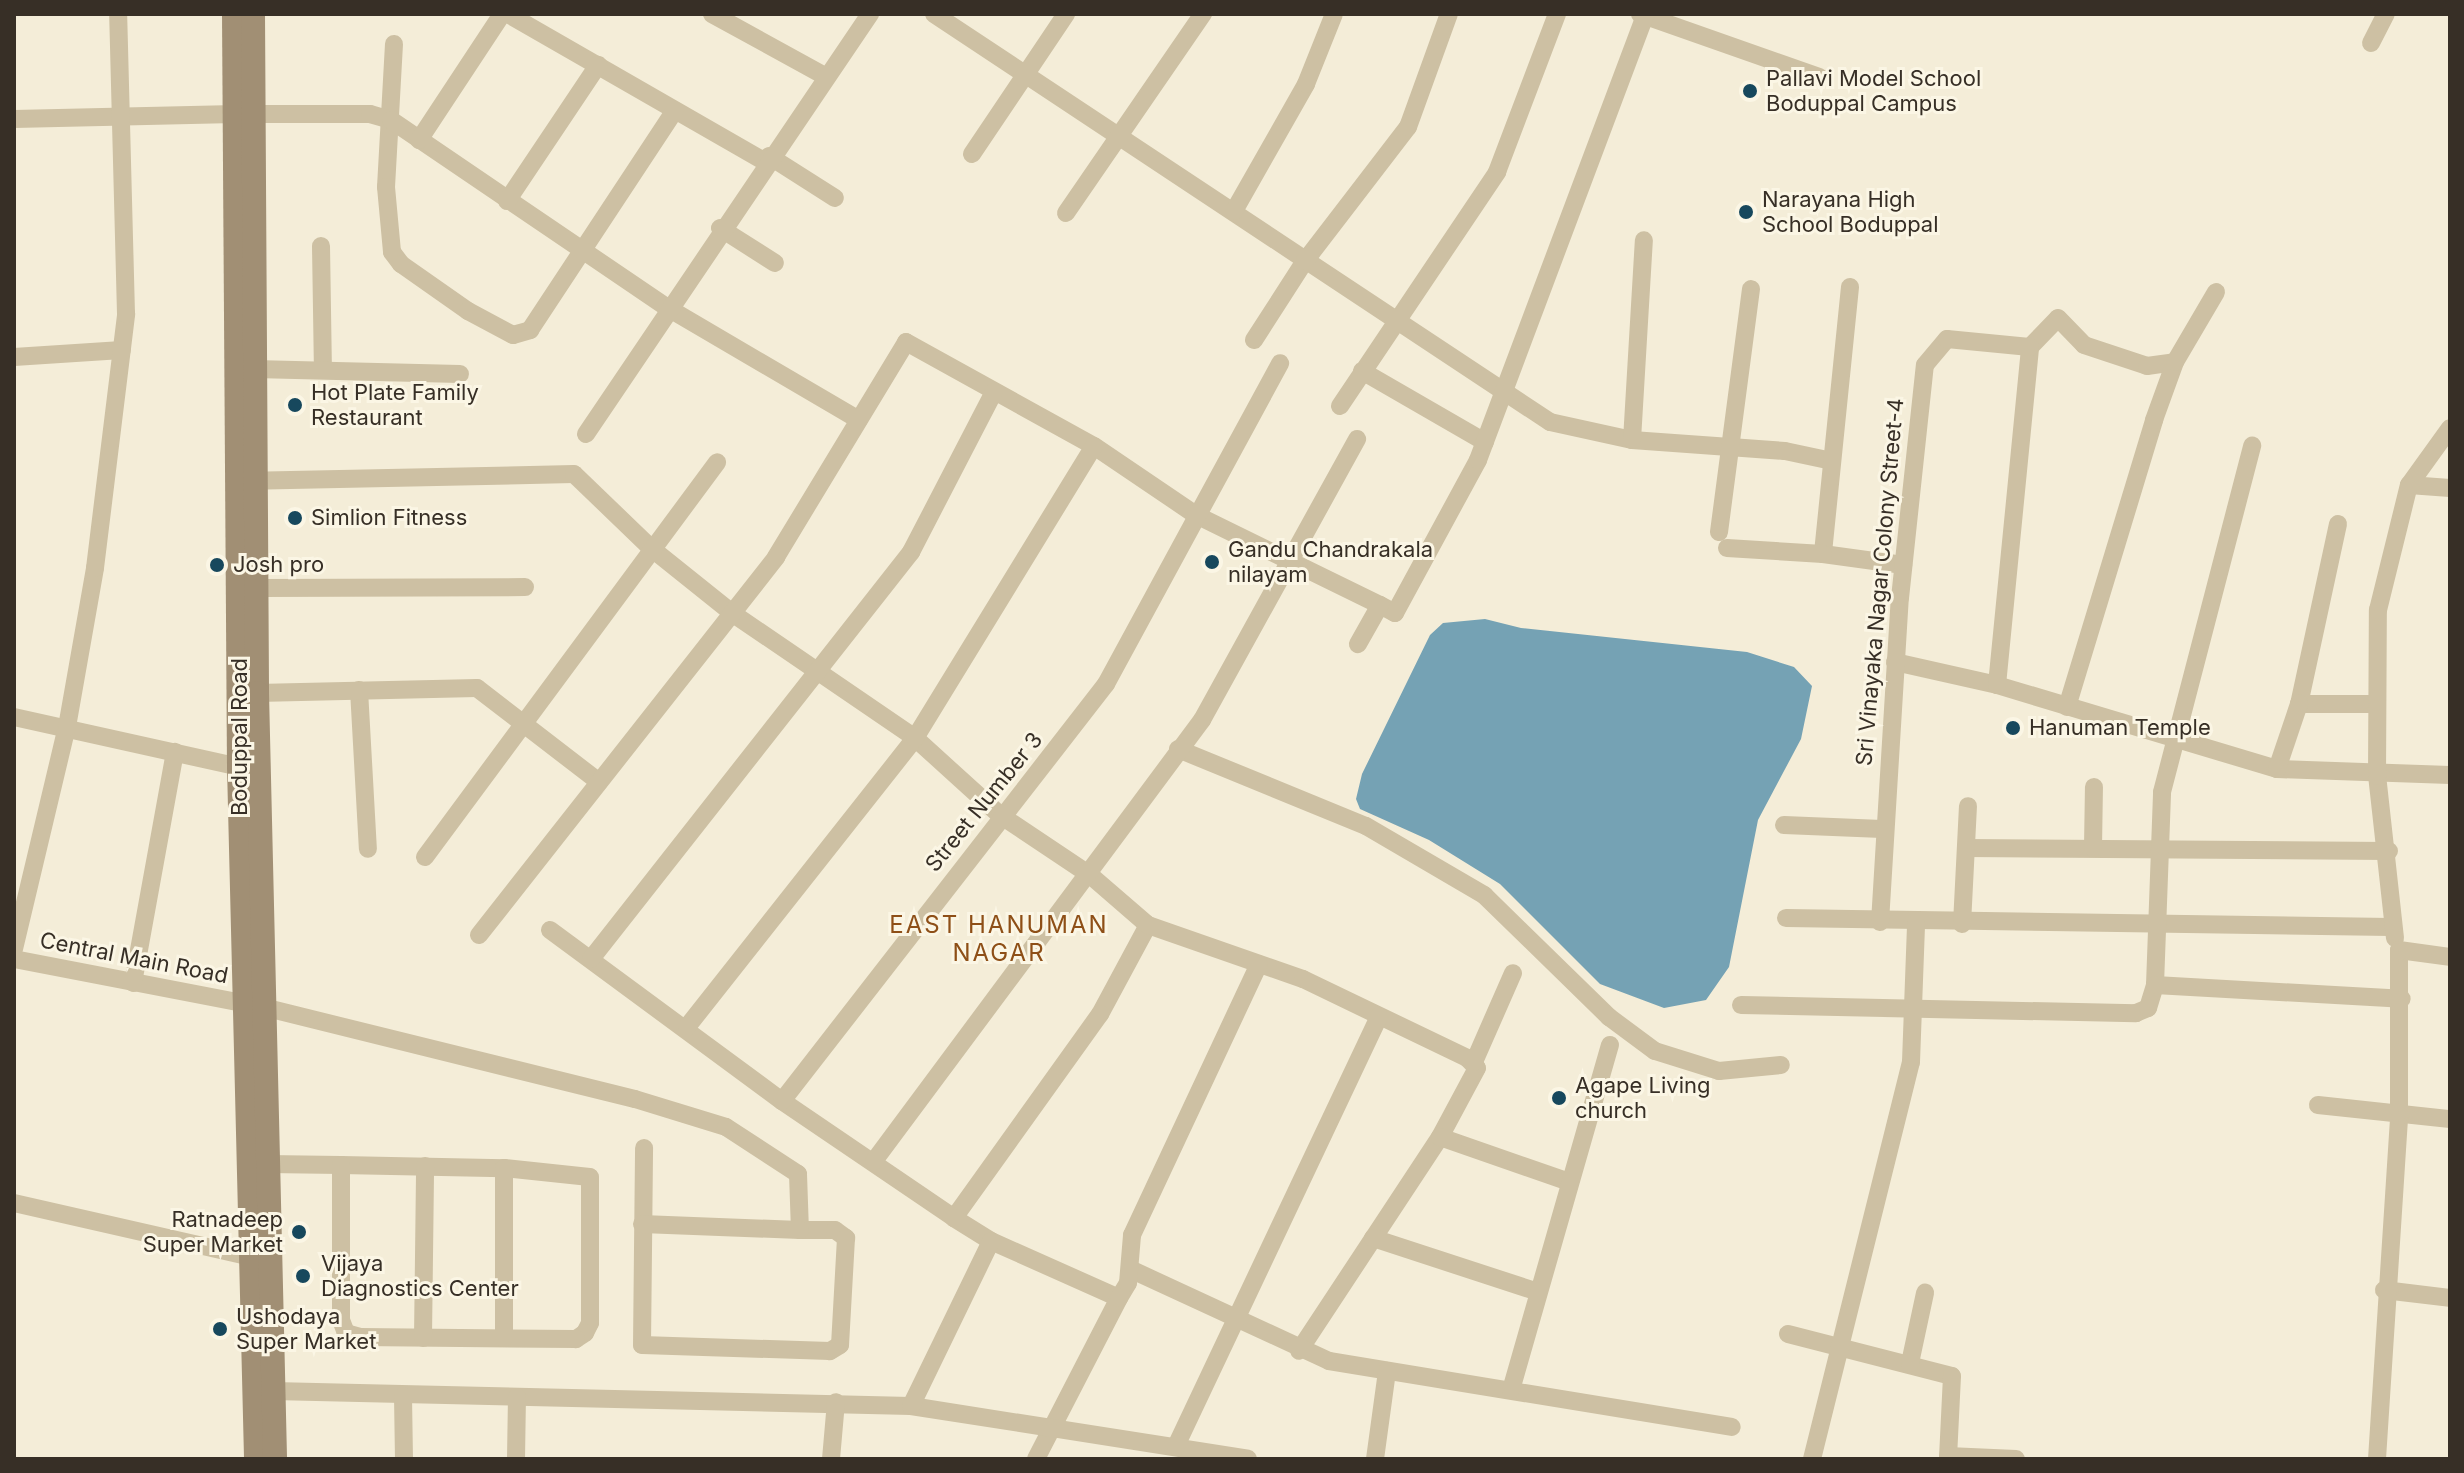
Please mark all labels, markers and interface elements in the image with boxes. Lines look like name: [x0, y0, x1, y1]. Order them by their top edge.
place label: Pallavi Model School Boduppal Campus: [1766, 65, 1981, 116]
marker: Pallavi Model School Boduppal Campus: [1741, 82, 1759, 100]
place label: Narayana High School Boduppal: [1762, 186, 1938, 238]
marker: Narayana High School Boduppal: [1737, 203, 1755, 221]
place label: Hot Plate Family Restaurant: [311, 379, 479, 430]
marker: Hot Plate Family Restaurant: [286, 396, 304, 414]
street label: Sri Vinayaka Nagar Colony Street-4: [1851, 397, 1909, 767]
place label: Simlion Fitness: [311, 505, 467, 531]
marker: Simlion Fitness: [286, 509, 304, 527]
place label: Gandu Chandrakala nilayam: [1228, 536, 1433, 588]
place label: Josh pro: [233, 552, 324, 578]
marker: Gandu Chandrakala nilayam: [1203, 553, 1221, 571]
marker: Josh pro: [208, 556, 226, 574]
street label: Boduppal Road: [227, 658, 253, 816]
place label: Hanuman Temple: [2029, 715, 2211, 741]
marker: Hanuman Temple: [2004, 719, 2022, 737]
street label: Street Number 3: [920, 727, 1048, 877]
district label: EAST HANUMAN NAGAR: [889, 911, 1109, 967]
street label: Central Main Road: [38, 927, 230, 989]
place label: Agape Living church: [1575, 1072, 1710, 1124]
marker: Agape Living church: [1550, 1089, 1568, 1107]
place label: Ratnadeep Super Market: [143, 1206, 283, 1258]
marker: Ratnadeep Super Market: [290, 1223, 308, 1241]
place label: Vijaya Diagnostics Center: [321, 1250, 519, 1302]
marker: Vijaya Diagnostics Center: [292, 1265, 314, 1287]
place label: Ushodaya Super Market: [236, 1303, 376, 1354]
marker: Ushodaya Super Market: [211, 1320, 229, 1338]

